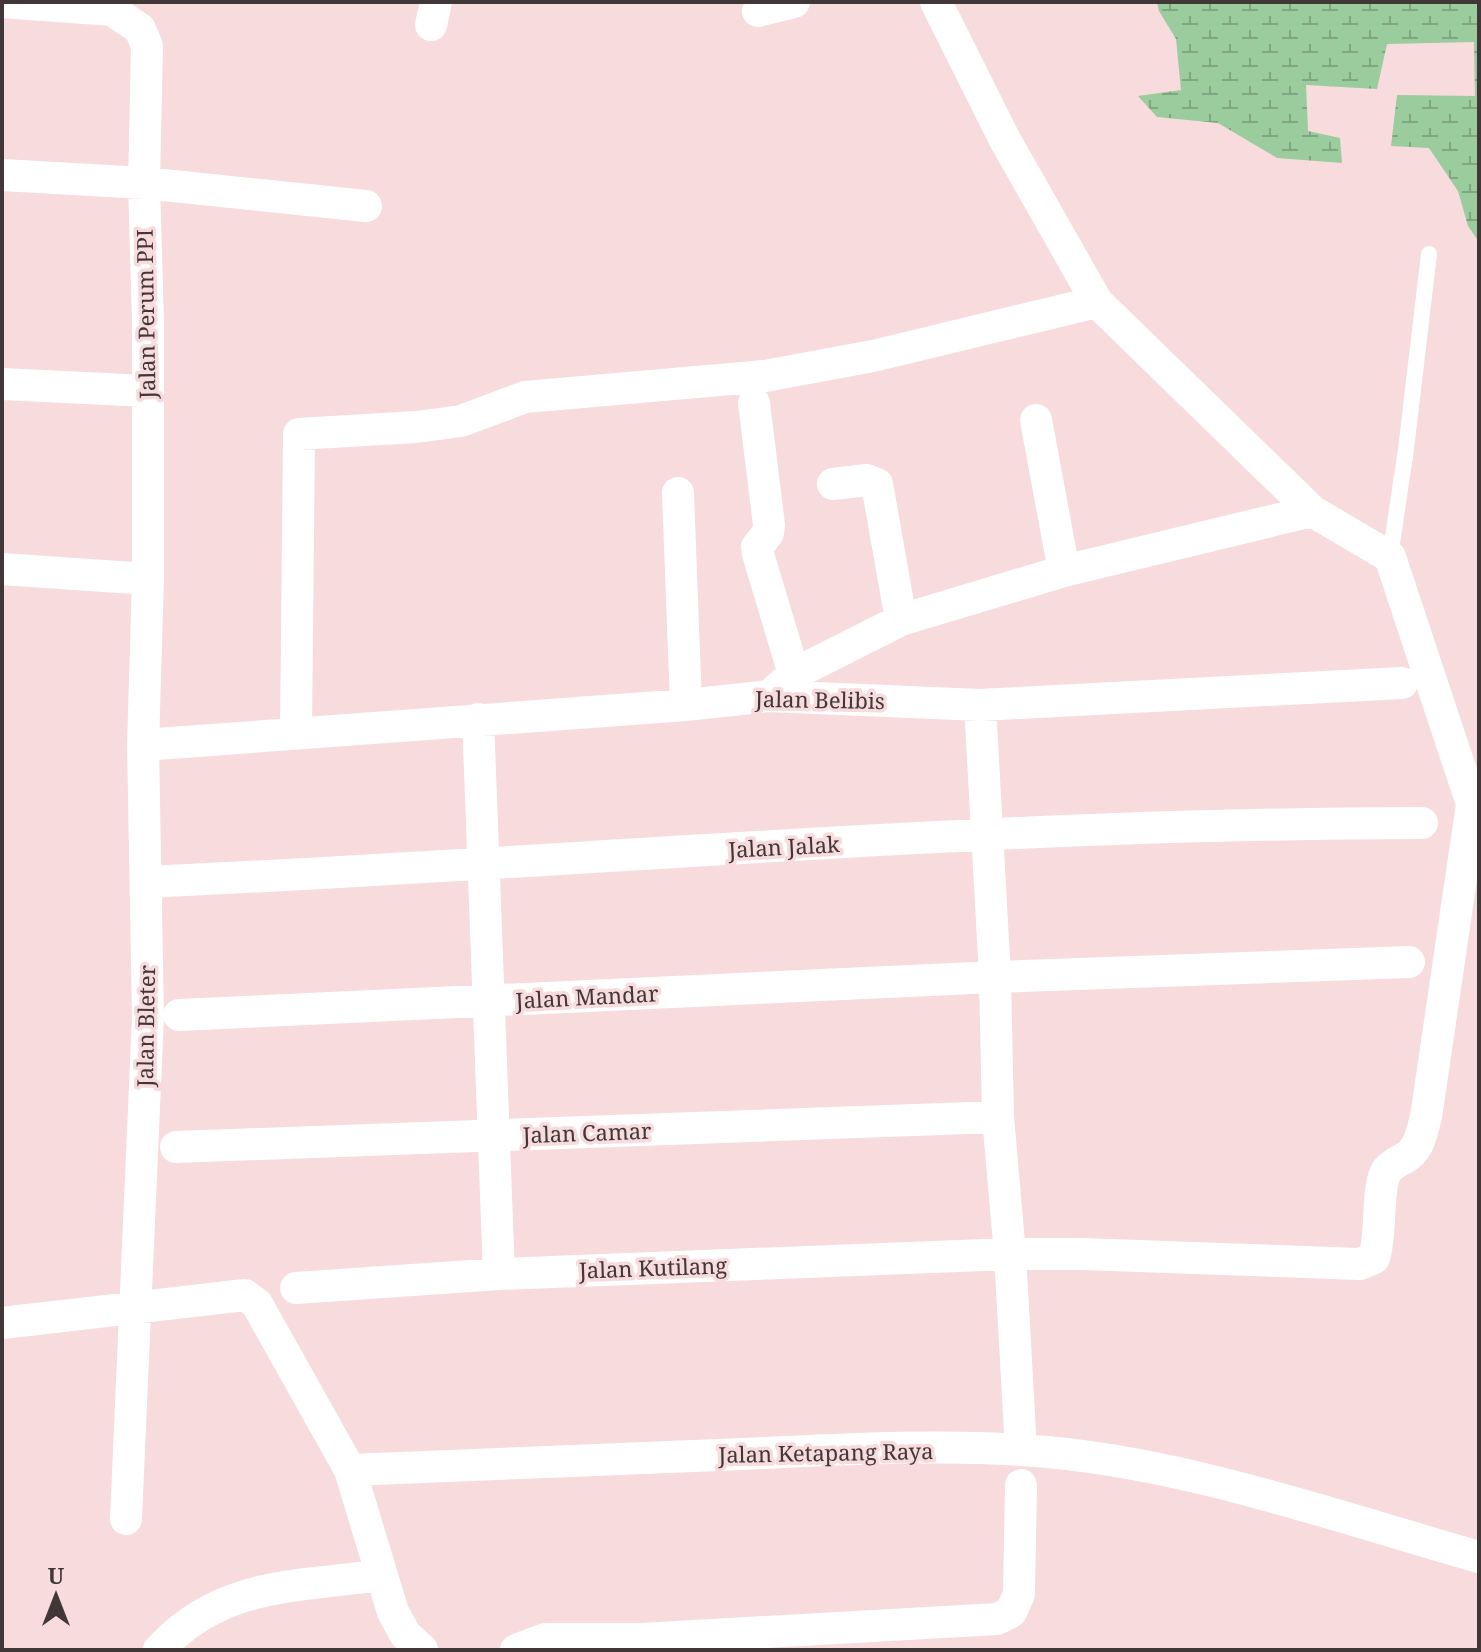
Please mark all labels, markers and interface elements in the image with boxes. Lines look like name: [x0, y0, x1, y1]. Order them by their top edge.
street label: Jalan Perum PPI: [129, 229, 161, 400]
street label: Jalan Belibis: [754, 683, 885, 715]
street label: Jalan Jalak: [726, 828, 841, 864]
street label: Jalan Bleter: [129, 964, 161, 1088]
street label: Jalan Mandar: [514, 977, 660, 1015]
street label: Jalan Camar: [521, 1115, 652, 1149]
street label: Jalan Kutilang: [577, 1249, 728, 1285]
street label: Jalan Ketapang Raya: [717, 1435, 934, 1469]
north arrow: [16, 1556, 96, 1636]
text: U: [48, 1560, 65, 1590]

